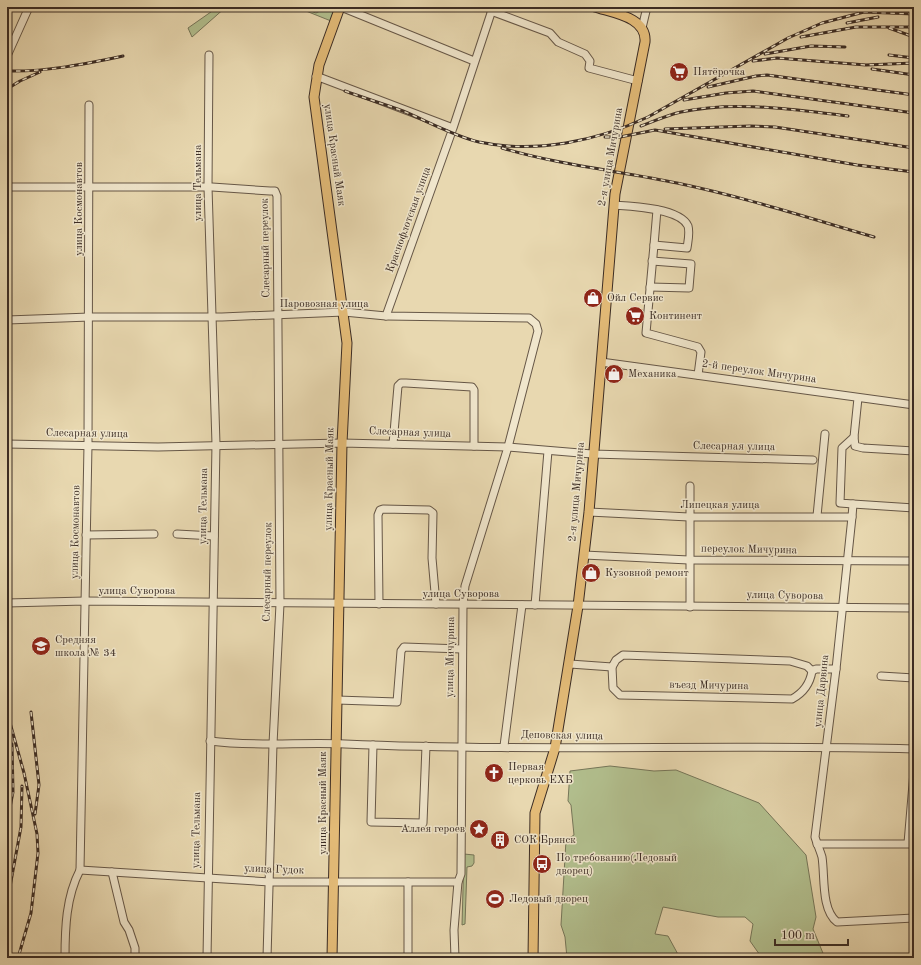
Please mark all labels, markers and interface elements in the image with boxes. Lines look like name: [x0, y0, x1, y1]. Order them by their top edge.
supermarket icon: Пятёрочка: [668, 61, 690, 83]
place label: Пятёрочка: [693, 67, 746, 78]
street label: улица Красный Маяк: [321, 103, 347, 207]
street label: 2-я улица Мичурина: [597, 106, 625, 207]
street label: улица Тельмана: [193, 144, 204, 221]
street label: улица Космонавтов: [74, 162, 85, 256]
street label: Краснофлотская улица: [385, 165, 433, 274]
street label: Слесарный переулок: [260, 198, 272, 298]
shop icon: Ойл Сервис: [582, 287, 604, 309]
place label: Ойл Сервис: [607, 293, 664, 304]
street label: Паровозная улица: [279, 299, 369, 310]
supermarket icon: Континент: [624, 305, 646, 327]
place label: Континент: [649, 311, 702, 322]
street label: 2-й переулок Мичурина: [701, 359, 818, 386]
shop icon: Механика: [603, 363, 625, 385]
place label: Механика: [628, 369, 677, 380]
street label: Слесарная улица: [369, 426, 452, 440]
street label: улица Красный Маяк: [324, 427, 336, 531]
street label: Слесарная улица: [46, 428, 129, 440]
street label: 2-я улица Мичурина: [567, 441, 587, 542]
street label: Слесарная улица: [693, 441, 776, 453]
street label: улица Тельмана: [198, 467, 210, 544]
street label: улица Космонавтов: [70, 485, 82, 579]
street label: Липецкая улица: [680, 500, 760, 511]
street label: Слесарный переулок: [262, 522, 274, 622]
street label: переулок Мичурина: [701, 544, 798, 556]
shop icon: Кузовной ремонт: [580, 562, 602, 584]
place label: Кузовной ремонт: [605, 568, 689, 579]
street label: улица Суворова: [98, 586, 176, 597]
street label: улица Суворова: [422, 589, 500, 600]
street label: улица Суворова: [746, 590, 824, 602]
street label: улица Мичурина: [445, 616, 457, 697]
school or university icon: Средняя школа № 34: [30, 635, 52, 657]
place label: Средняя школа № 34: [55, 635, 116, 659]
street label: улица Дарвина: [813, 653, 831, 728]
street label: въезд Мичурина: [669, 680, 749, 692]
street label: Деповская улица: [521, 730, 604, 742]
street label: улица Красный Маяк: [318, 751, 329, 855]
church icon: Первая церковь ЕХБ: [483, 762, 505, 784]
place label: Первая церковь ЕХБ: [508, 762, 573, 786]
street label: улица Тельмана: [191, 791, 203, 868]
place icon: Аллея героев: [468, 818, 490, 840]
place label: Аллея героев: [401, 824, 465, 835]
building icon: СОК Брянск: [489, 829, 511, 851]
place label: СОК Брянск: [514, 835, 576, 846]
bus stop icon: По требованию(Ледовый дворец): [531, 853, 553, 875]
place label: По требованию(Ледовый дворец): [556, 853, 677, 877]
street label: улица Гудок: [244, 863, 305, 877]
sports icon: Ледовый дворец: [484, 888, 506, 910]
place label: Ледовый дворец: [509, 894, 588, 905]
scale bar: [775, 921, 848, 947]
text: 100 m: [781, 930, 815, 942]

